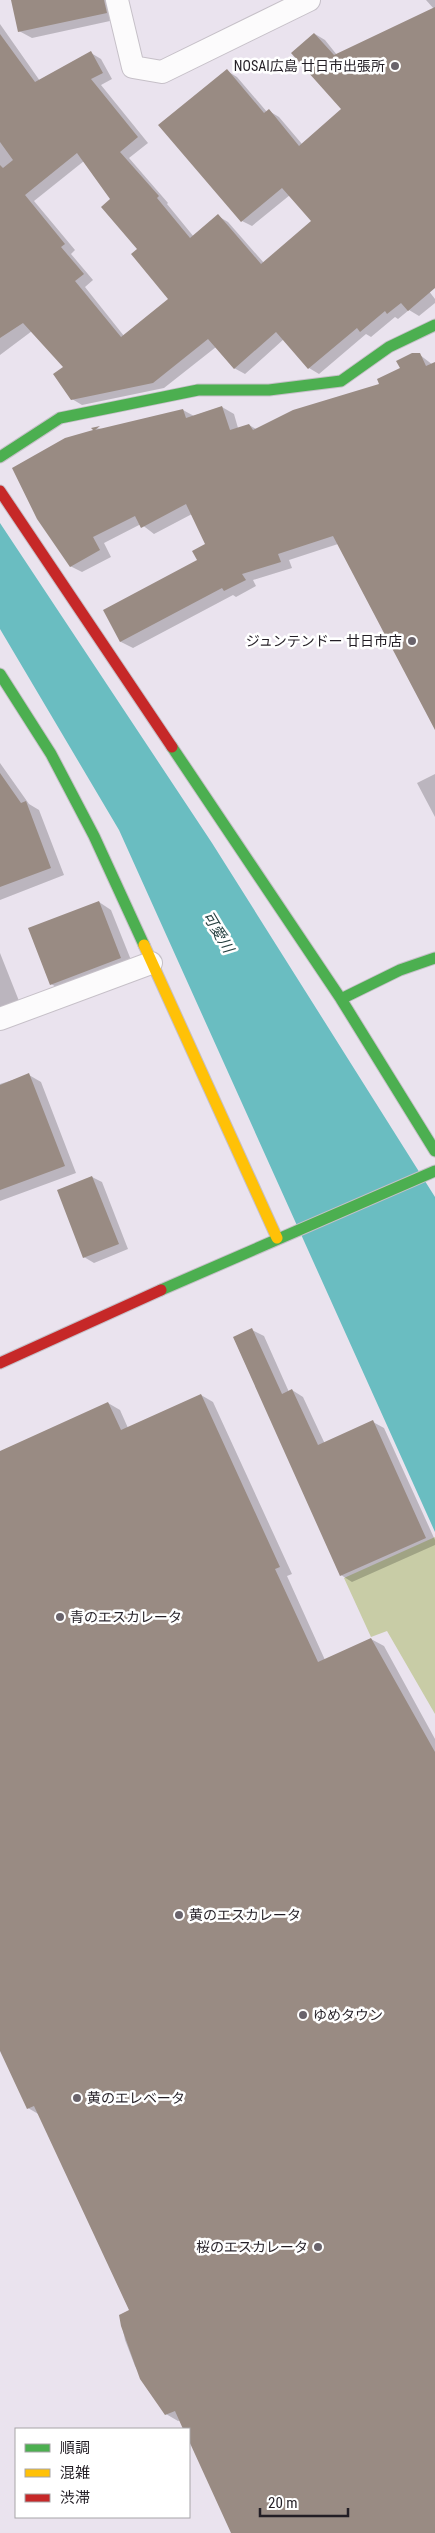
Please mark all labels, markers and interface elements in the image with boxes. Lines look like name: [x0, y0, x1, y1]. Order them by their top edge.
place label: NOSAI広島 廿日市出張所: [234, 58, 385, 74]
marker: NOSAI広島 廿日市出張所: [389, 60, 401, 72]
place label: ジュンテンドー 廿日市店: [246, 633, 402, 649]
marker: ジュンテンドー 廿日市店: [406, 635, 418, 647]
water label: 可愛川: [199, 908, 238, 958]
place label: 青のエスカレータ: [70, 1609, 182, 1625]
marker: 青のエスカレータ: [54, 1611, 66, 1623]
place label: 黄のエスカレータ: [189, 1907, 301, 1923]
marker: 黄のエスカレータ: [173, 1909, 185, 1921]
place label: ゆめタウン: [313, 2007, 383, 2023]
marker: ゆめタウン: [297, 2009, 309, 2021]
place label: 黄のエレベータ: [87, 2090, 185, 2106]
marker: 黄のエレベータ: [71, 2092, 83, 2104]
place label: 桜のエスカレータ: [196, 2239, 308, 2255]
marker: 桜のエスカレータ: [312, 2241, 324, 2253]
legend: [15, 2428, 190, 2518]
text: 順調: [60, 2439, 90, 2457]
text: 混雑: [60, 2464, 90, 2482]
scale bar: [260, 2486, 348, 2518]
text: 渋滞: [60, 2489, 90, 2507]
text: 20 m: [268, 2494, 298, 2512]

